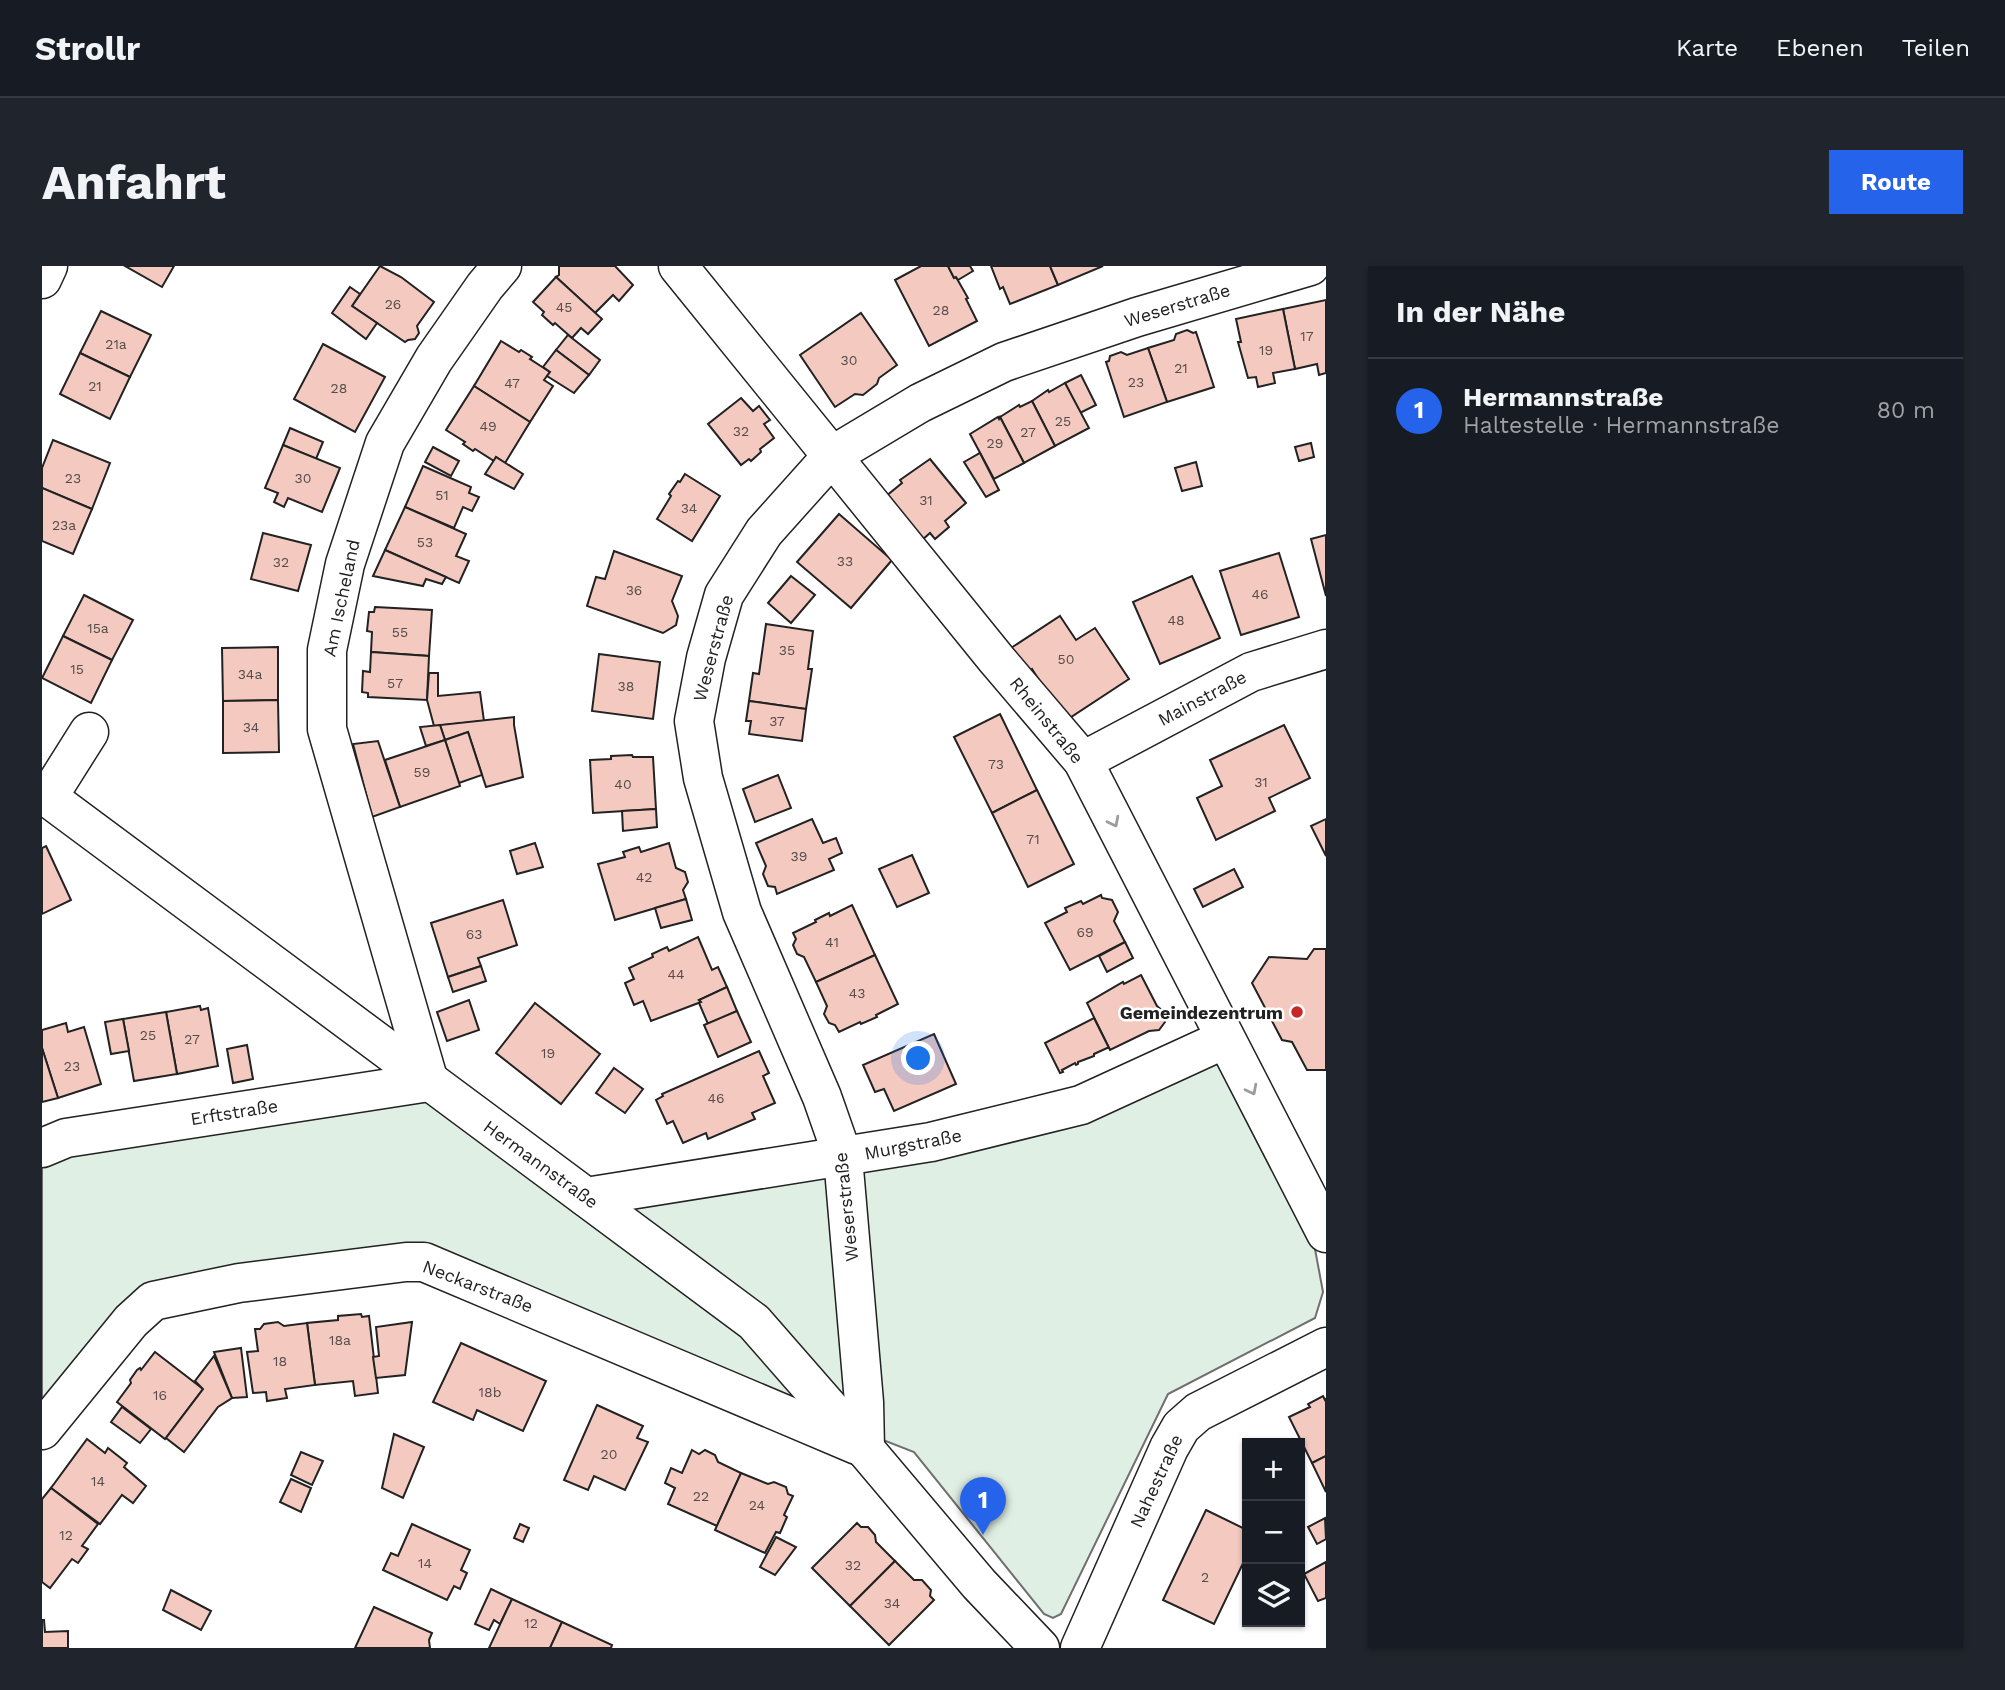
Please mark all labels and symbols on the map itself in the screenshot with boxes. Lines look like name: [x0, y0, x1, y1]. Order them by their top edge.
street label: Weserstraße: [1121, 279, 1233, 331]
house number: 26: [385, 296, 401, 312]
house number: 45: [556, 299, 572, 315]
house number: 28: [933, 302, 949, 318]
house number: 17: [1300, 328, 1314, 344]
house number: 21a: [105, 336, 127, 352]
house number: 19: [1259, 342, 1273, 358]
house number: 30: [841, 352, 857, 368]
house number: 21: [1174, 360, 1188, 376]
house number: 23: [1128, 374, 1144, 390]
house number: 47: [504, 375, 520, 391]
house number: 21: [88, 378, 102, 394]
house number: 28: [331, 380, 347, 396]
house number: 25: [1055, 413, 1071, 429]
house number: 49: [479, 418, 497, 434]
house number: 32: [733, 423, 749, 439]
house number: 27: [1020, 424, 1036, 440]
house number: 29: [987, 435, 1003, 451]
house number: 23: [65, 470, 81, 486]
house number: 30: [295, 470, 311, 486]
house number: 51: [435, 487, 449, 503]
house number: 31: [919, 492, 933, 508]
house number: 34: [681, 500, 697, 516]
house number: 23a: [52, 517, 76, 533]
house number: 53: [417, 534, 433, 550]
street label: Am Ischeland: [318, 537, 364, 659]
house number: 33: [837, 553, 853, 569]
house number: 32: [273, 554, 289, 570]
house number: 36: [626, 582, 642, 598]
house number: 46: [1251, 586, 1269, 602]
street label: Weserstraße: [689, 592, 737, 704]
house number: 48: [1167, 612, 1185, 628]
house number: 15a: [87, 620, 109, 636]
house number: 55: [392, 624, 408, 640]
house number: 35: [779, 642, 795, 658]
house number: 50: [1058, 651, 1074, 667]
house number: 15: [70, 661, 84, 677]
house number: 34a: [238, 666, 262, 682]
street label: Mainstraße: [1154, 666, 1250, 730]
street label: Rheinstraße: [1006, 673, 1088, 767]
house number: 57: [387, 675, 403, 691]
house number: 38: [618, 678, 634, 694]
house number: 37: [769, 713, 785, 729]
house number: 34: [243, 719, 259, 735]
house number: 73: [988, 756, 1004, 772]
house number: 59: [414, 764, 430, 780]
house number: 31: [1254, 774, 1268, 790]
house number: 40: [614, 776, 632, 792]
one-way arrow: [1106, 815, 1120, 827]
house number: 71: [1026, 831, 1040, 847]
house number: 39: [791, 848, 807, 864]
house number: 42: [636, 869, 652, 885]
house number: 69: [1076, 924, 1094, 940]
house number: 63: [466, 926, 482, 942]
house number: 41: [825, 934, 839, 950]
house number: 44: [667, 966, 685, 982]
house number: 43: [849, 985, 865, 1001]
place label: Gemeindezentrum: [1120, 1002, 1283, 1023]
marker: Gemeindezentrum: [1289, 1004, 1305, 1020]
house number: 25: [140, 1027, 156, 1043]
house number: 27: [184, 1031, 200, 1047]
your location: [901, 1041, 935, 1075]
house number: 19: [541, 1045, 555, 1061]
house number: 23: [64, 1058, 80, 1074]
one-way arrow: [1243, 1083, 1257, 1095]
house number: 46: [707, 1090, 725, 1106]
street label: Erftstraße: [189, 1095, 279, 1129]
street label: Hermannstraße: [480, 1115, 602, 1213]
street label: Murgstraße: [863, 1124, 963, 1164]
street label: Weserstraße: [830, 1151, 862, 1263]
street label: Neckarstraße: [420, 1255, 536, 1317]
house number: 18a: [329, 1332, 351, 1348]
house number: 18: [273, 1353, 287, 1369]
house number: 18b: [479, 1384, 501, 1400]
house number: 16: [153, 1387, 167, 1403]
street label: Nahestraße: [1125, 1431, 1187, 1531]
house number: 20: [601, 1446, 617, 1462]
house number: 14: [91, 1473, 105, 1489]
pin: 1: [960, 1477, 1006, 1535]
house number: 22: [693, 1488, 709, 1504]
house number: 24: [749, 1497, 765, 1513]
house number: 12: [59, 1527, 73, 1543]
house number: 14: [418, 1555, 432, 1571]
house number: 32: [845, 1557, 861, 1573]
house number: 2: [1201, 1569, 1209, 1585]
house number: 34: [884, 1595, 900, 1611]
house number: 12: [524, 1615, 538, 1631]

